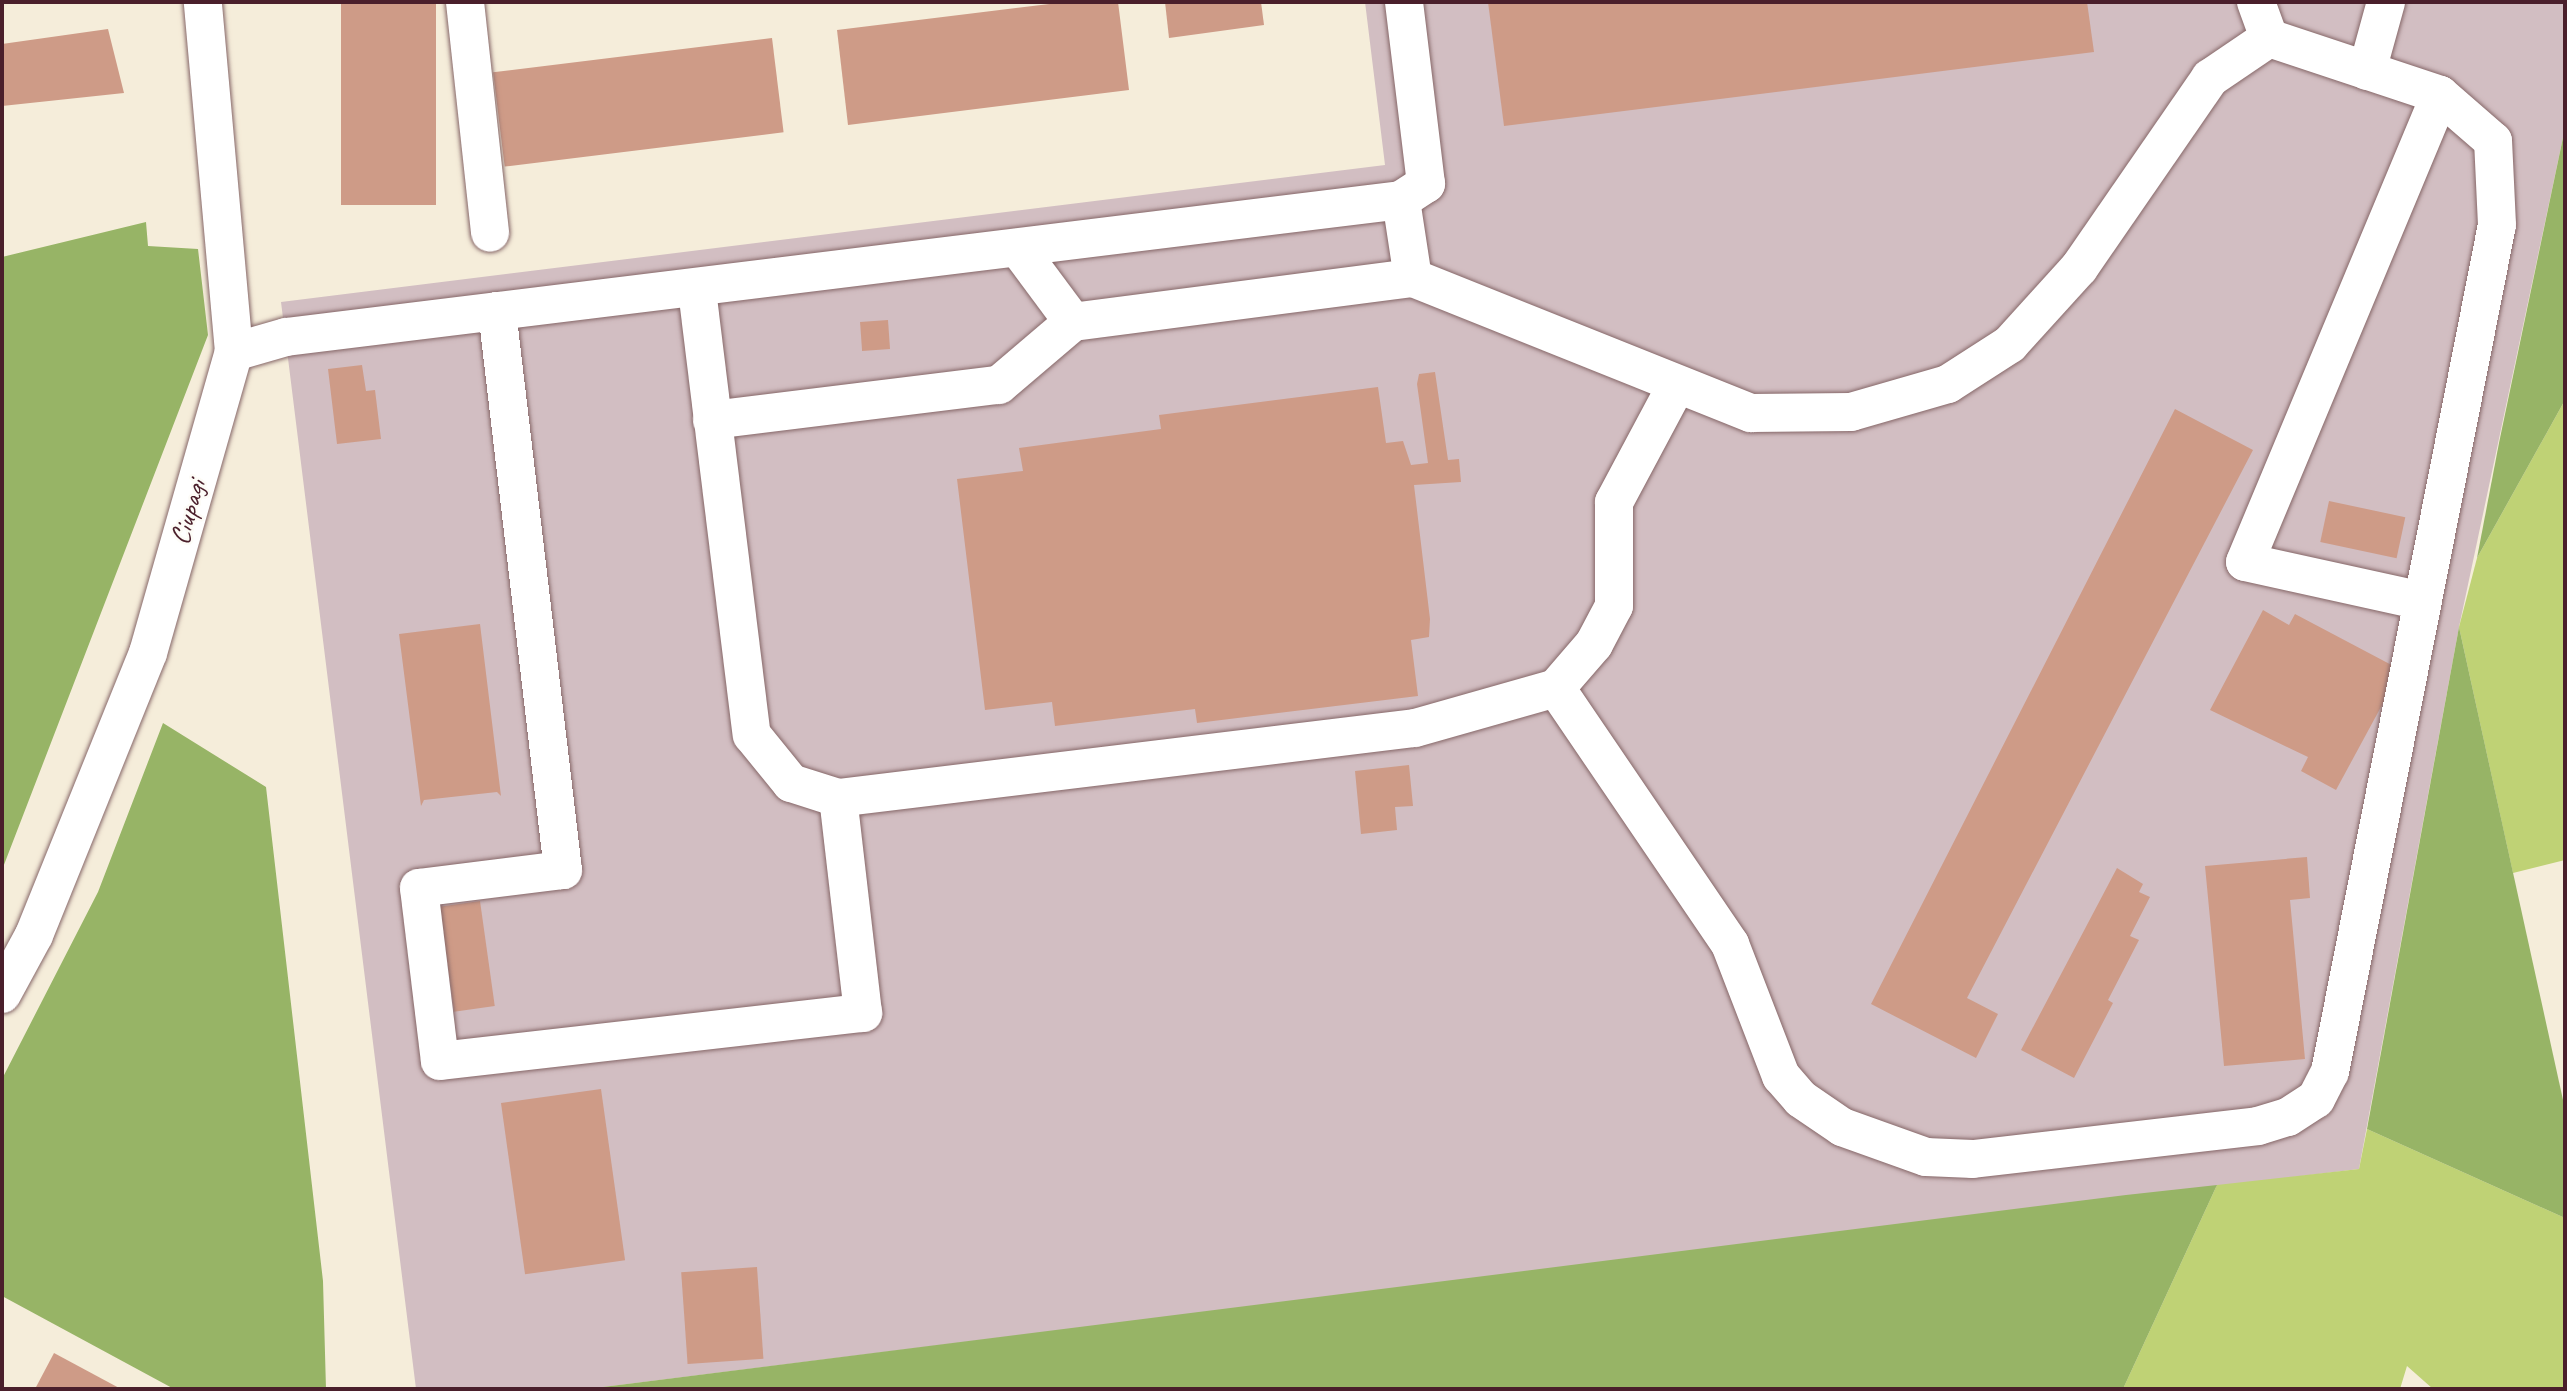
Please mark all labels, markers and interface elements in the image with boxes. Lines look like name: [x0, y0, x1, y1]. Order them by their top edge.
street label: Ciupagi: [163, 476, 213, 548]

